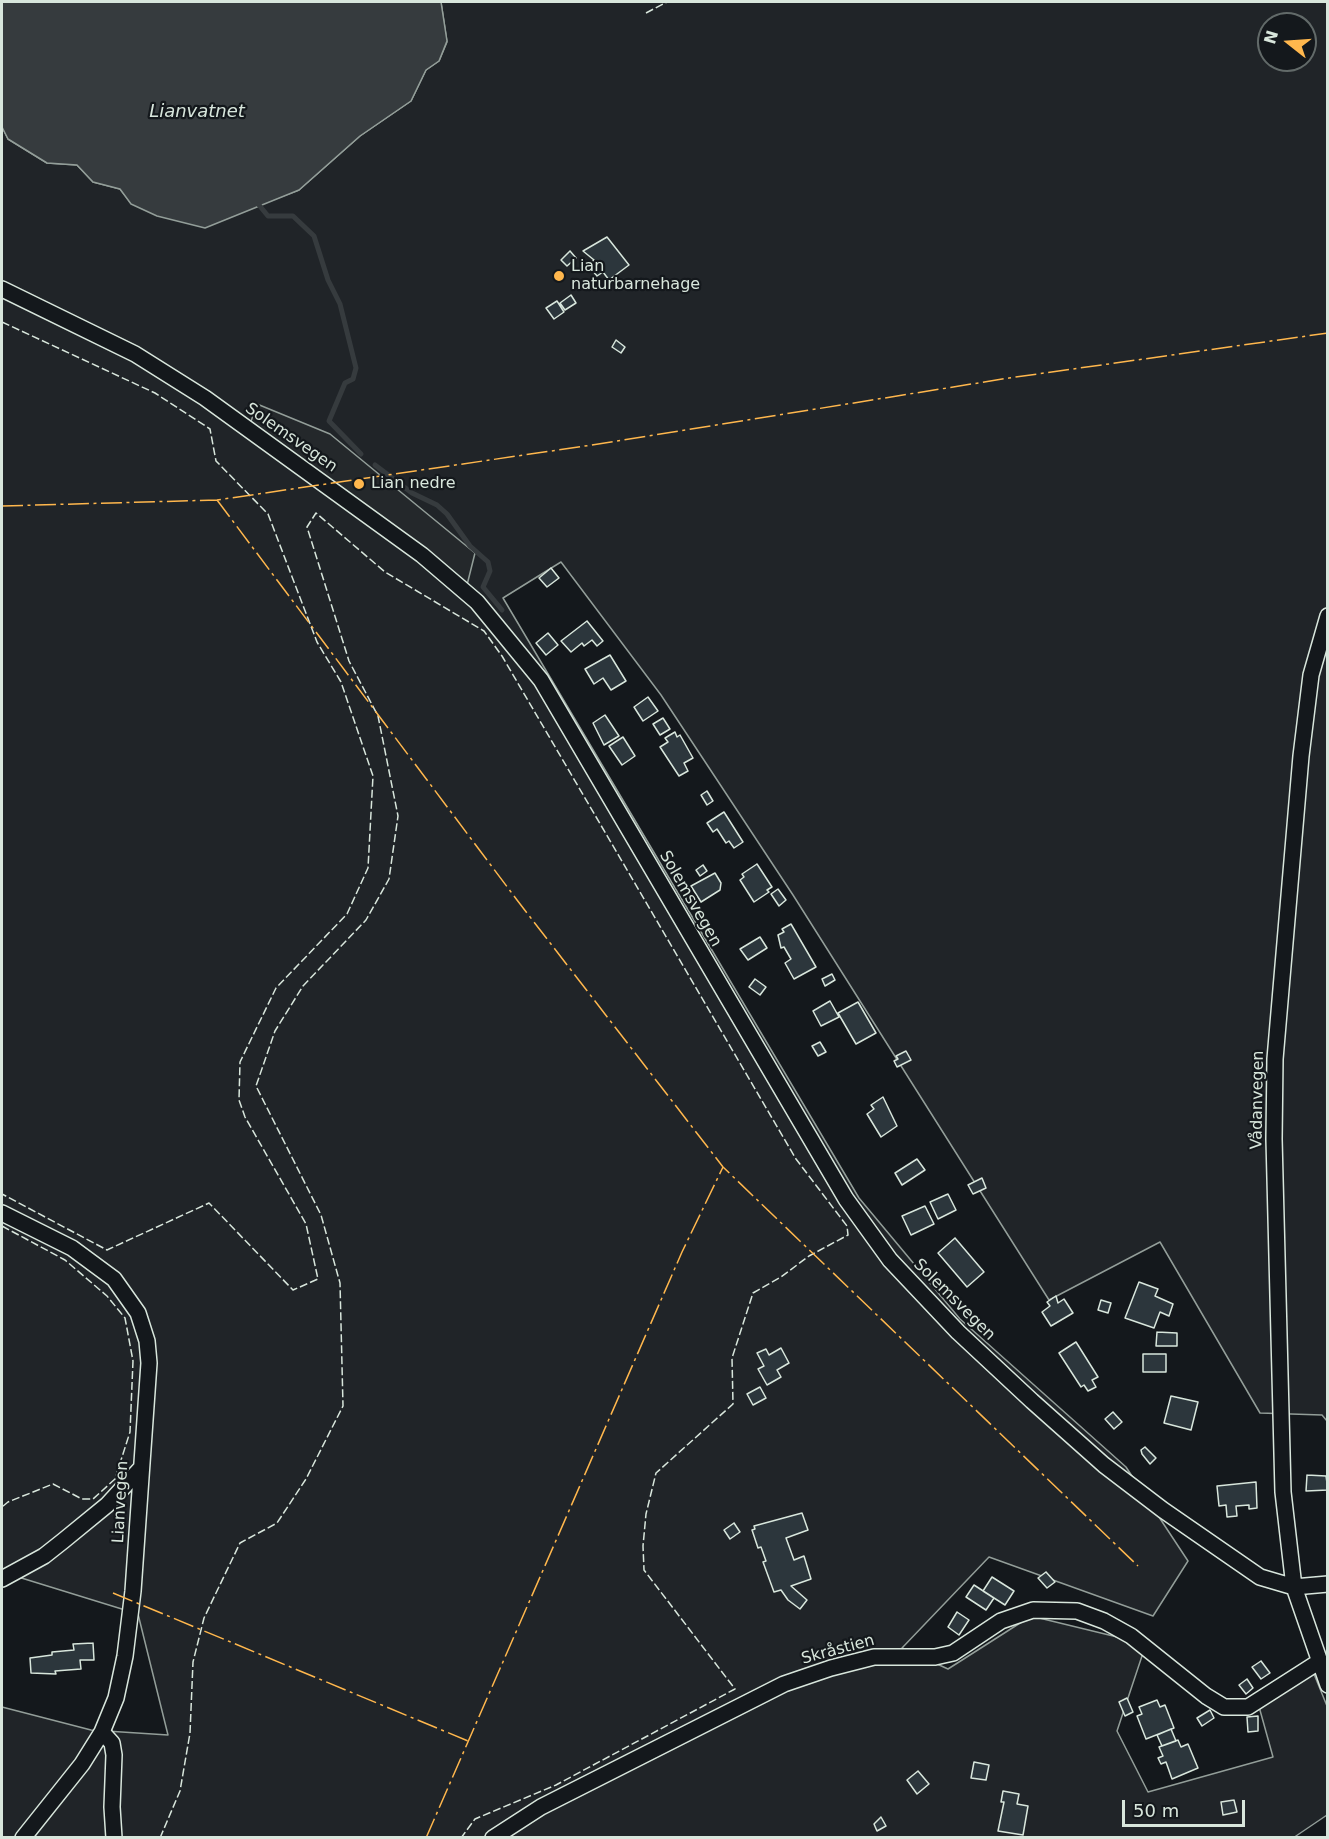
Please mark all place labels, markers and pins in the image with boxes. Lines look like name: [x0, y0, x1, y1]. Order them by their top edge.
place label: Lian naturbarnehage: [571, 257, 700, 295]
marker: Lian naturbarnehage: [552, 269, 566, 283]
place label: Lian nedre: [371, 474, 456, 494]
marker: Lian nedre: [352, 477, 366, 491]

